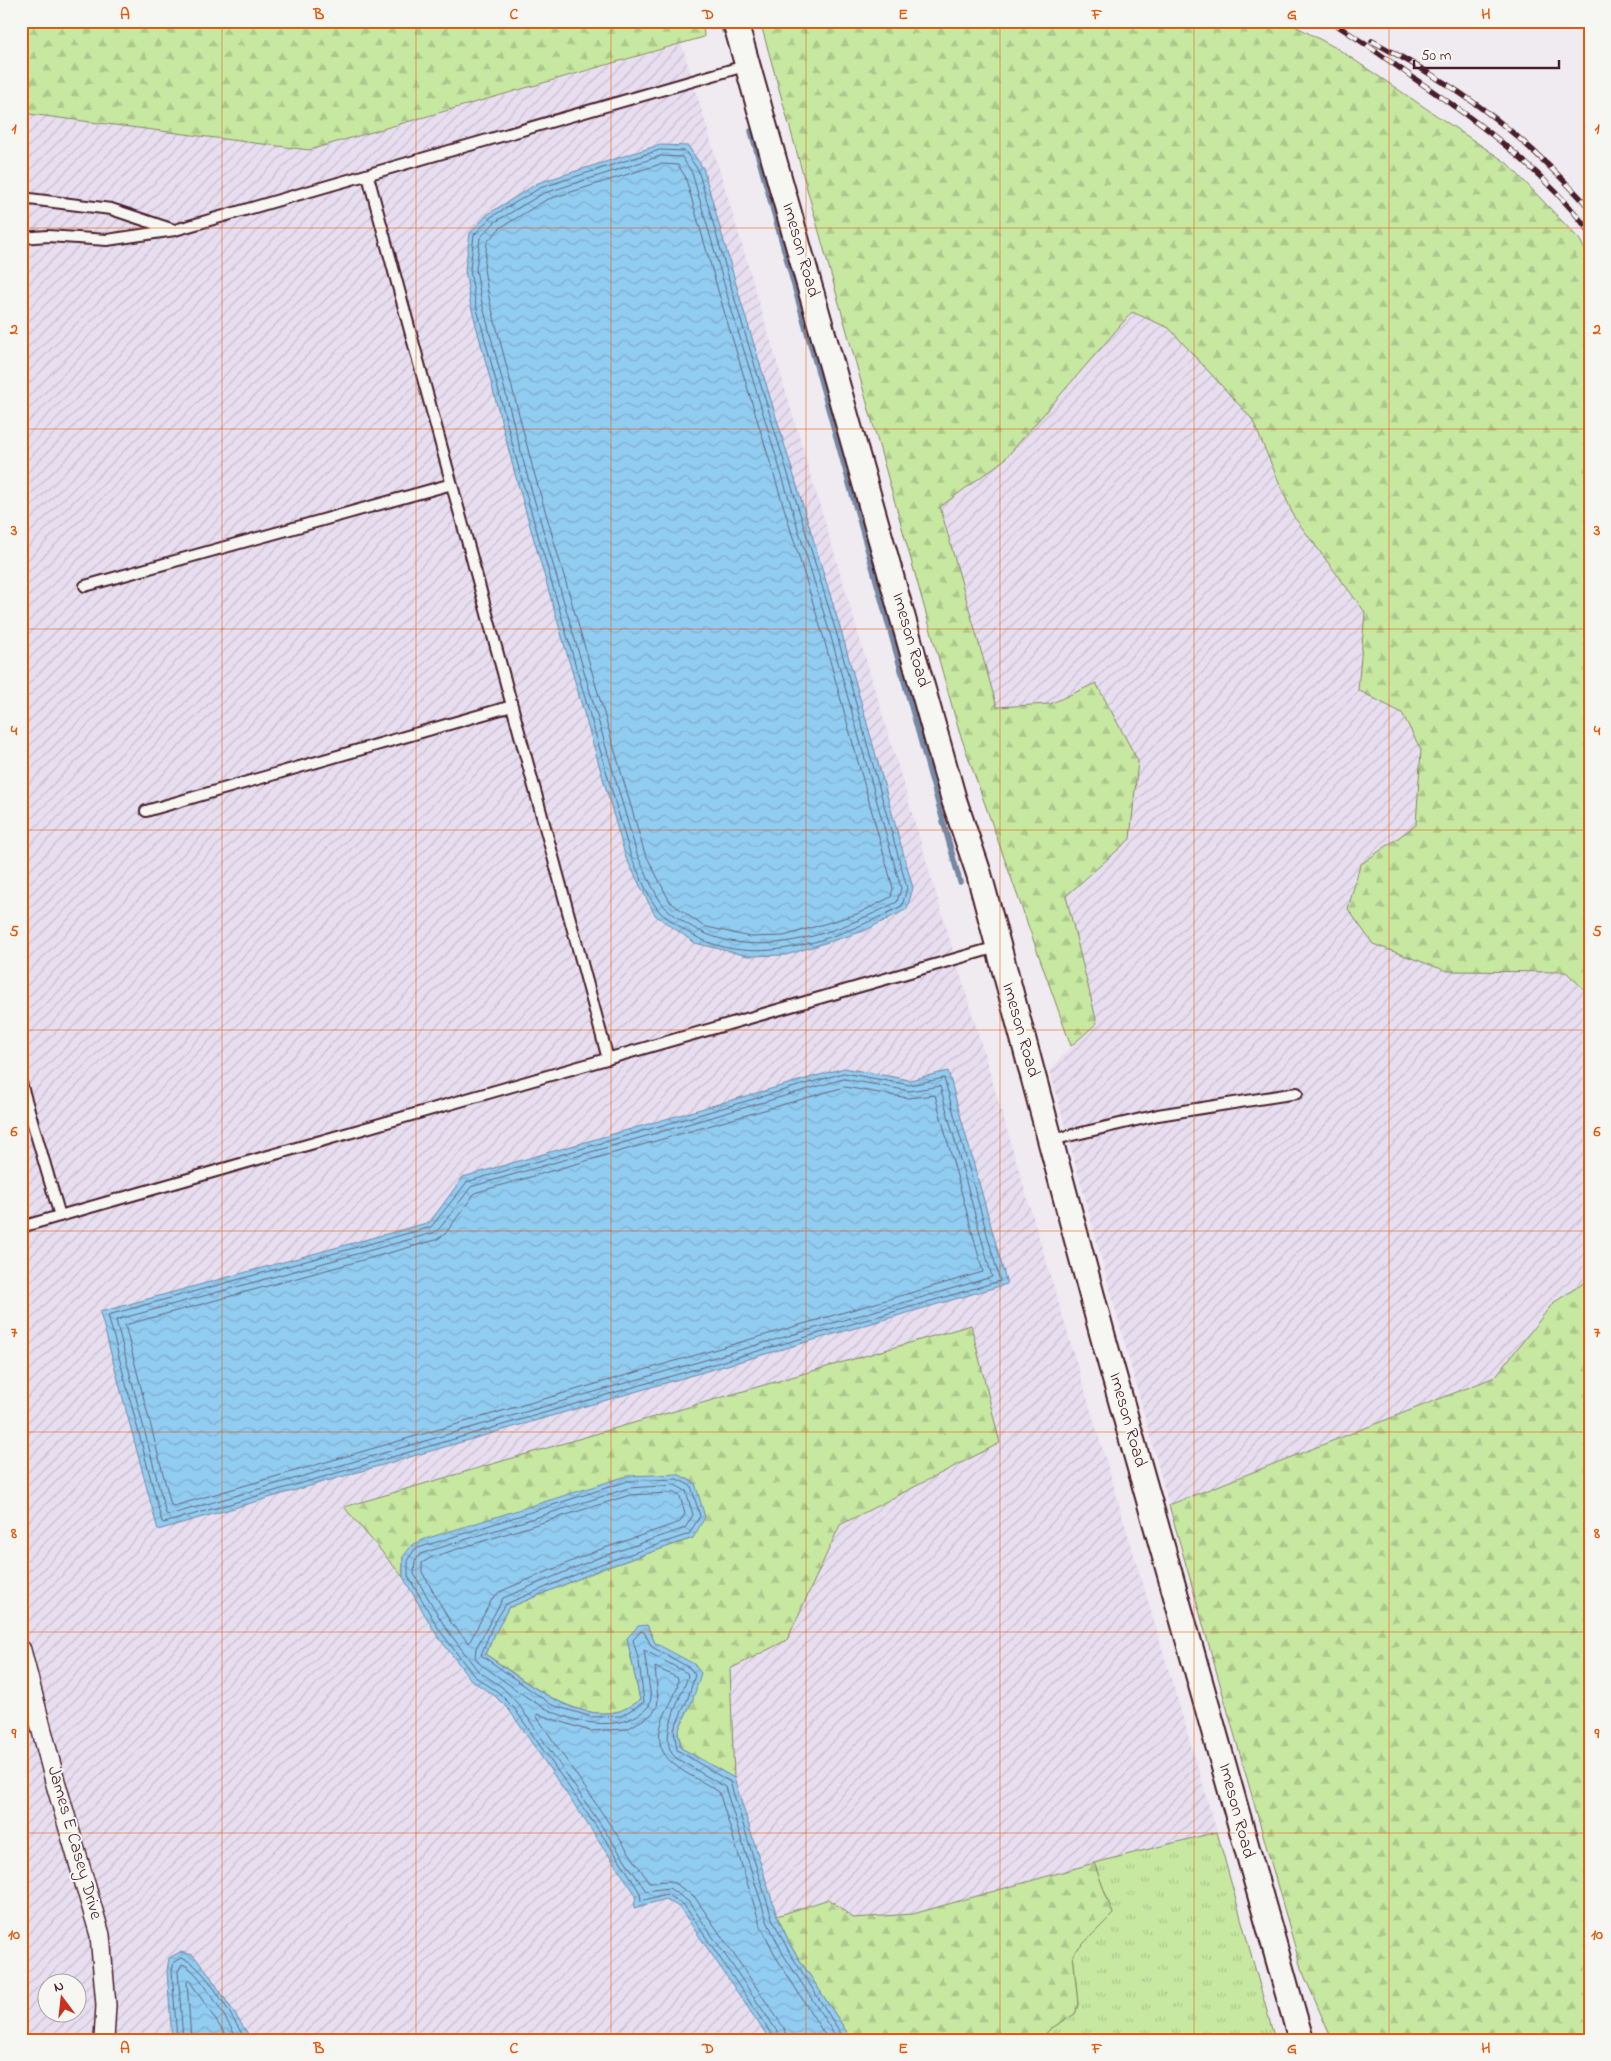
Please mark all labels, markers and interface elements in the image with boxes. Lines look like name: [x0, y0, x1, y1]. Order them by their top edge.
text: A: [120, 3, 130, 27]
text: B: [313, 3, 325, 27]
text: C: [510, 3, 519, 27]
text: D: [701, 3, 714, 27]
text: E: [898, 3, 908, 27]
text: F: [1091, 3, 1103, 27]
text: G: [1287, 3, 1297, 27]
text: H: [1481, 3, 1491, 27]
scale bar: [1414, 38, 1558, 70]
text: 50 m: [1421, 45, 1452, 67]
text: 1: [11, 117, 17, 141]
text: 1: [1594, 117, 1600, 141]
street label: Imeson Road: [774, 200, 826, 300]
text: 2: [9, 318, 18, 342]
text: 2: [1592, 318, 1601, 342]
text: 3: [10, 519, 18, 543]
text: 3: [1593, 519, 1601, 543]
street label: Imeson Road: [884, 590, 936, 690]
text: 4: [10, 719, 18, 743]
text: 4: [1593, 719, 1601, 743]
text: 5: [9, 920, 19, 944]
text: 5: [1592, 920, 1602, 944]
street label: Imeson Road: [994, 980, 1046, 1080]
text: 6: [9, 1120, 18, 1144]
text: 6: [1592, 1120, 1601, 1144]
text: 7: [11, 1321, 18, 1345]
text: 7: [1594, 1321, 1601, 1345]
street label: Imeson Road: [1101, 1370, 1153, 1470]
text: 8: [10, 1522, 17, 1546]
text: 8: [1593, 1522, 1600, 1546]
text: 9: [11, 1722, 17, 1746]
text: 9: [1594, 1722, 1600, 1746]
street label: Imeson Road: [1211, 1761, 1261, 1861]
street label: James E Casey Drive: [40, 1763, 109, 1924]
text: 10: [8, 1923, 20, 1947]
text: 10: [1591, 1923, 1603, 1947]
north arrow: [38, 1974, 88, 2024]
text: N: [52, 1976, 66, 1998]
text: A: [120, 2037, 130, 2061]
text: B: [313, 2037, 325, 2061]
text: C: [510, 2037, 519, 2061]
text: D: [701, 2037, 714, 2061]
text: E: [898, 2037, 908, 2061]
text: F: [1091, 2037, 1103, 2061]
text: G: [1287, 2037, 1297, 2061]
text: H: [1481, 2037, 1491, 2061]

